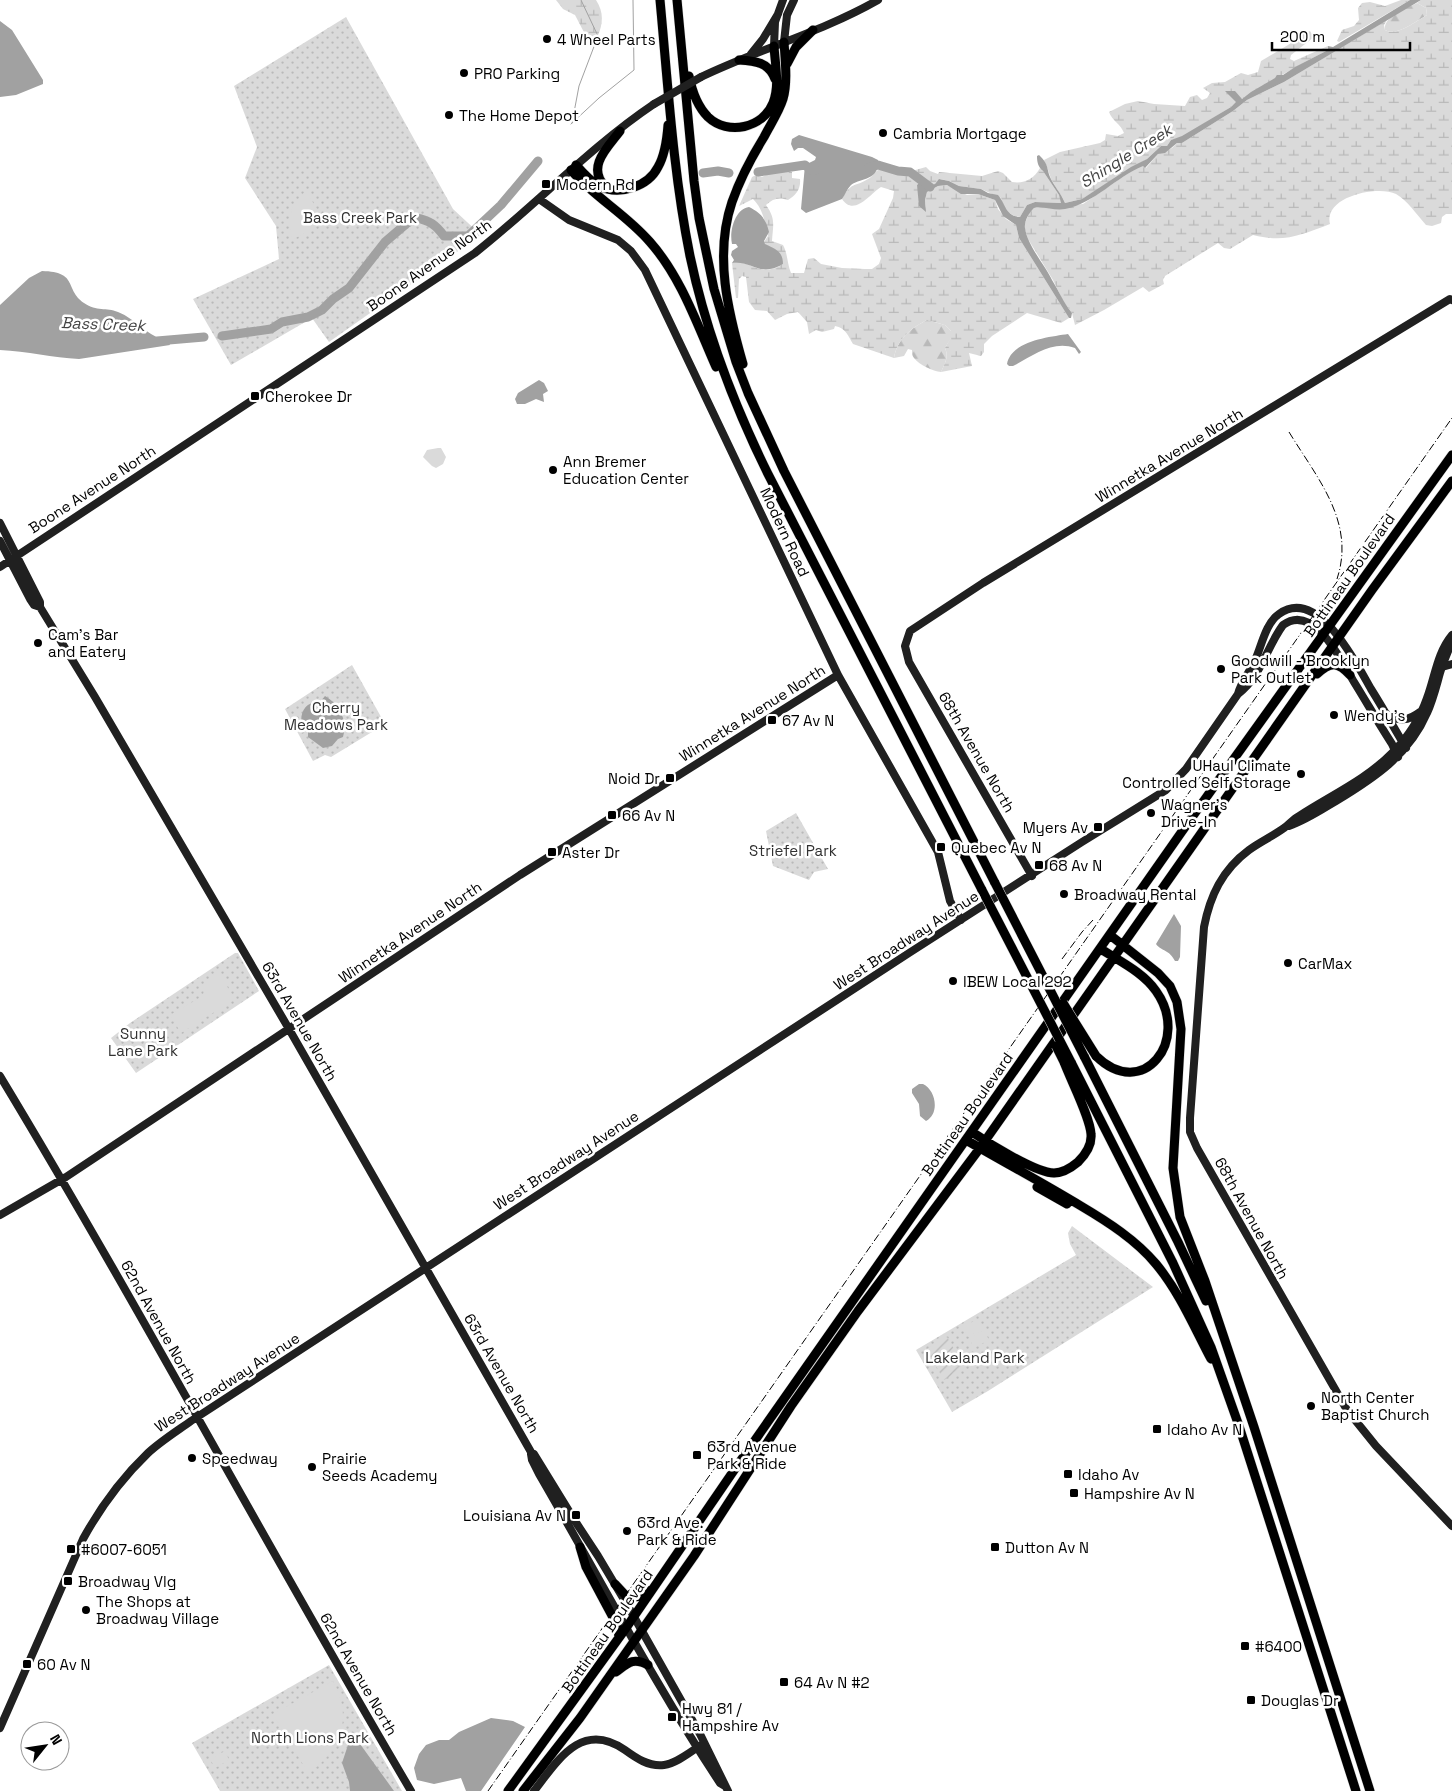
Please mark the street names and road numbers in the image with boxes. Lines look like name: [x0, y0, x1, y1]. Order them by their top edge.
street label: Boone Avenue North: [363, 215, 495, 315]
street label: Winnetka Avenue North: [1092, 403, 1246, 507]
street label: Boone Avenue North: [25, 441, 159, 537]
street label: Modern Road: [756, 484, 814, 580]
street label: Bottineau Boulevard: [1299, 510, 1399, 640]
street label: Winnetka Avenue North: [675, 660, 829, 766]
street label: 68th Avenue North: [935, 688, 1019, 816]
street label: Winnetka Avenue North: [335, 877, 485, 987]
street label: West Broadway Avenue: [830, 886, 982, 994]
street label: 63rd Avenue North: [258, 958, 342, 1084]
street label: Bottineau Boulevard: [917, 1049, 1017, 1179]
street label: West Broadway Avenue: [490, 1106, 642, 1214]
street label: 68th Avenue North: [1211, 1154, 1293, 1282]
street label: 62nd Avenue North: [117, 1257, 201, 1387]
street label: 63rd Avenue North: [460, 1310, 544, 1436]
street label: West Broadway Avenue: [151, 1328, 303, 1436]
street label: Bottineau Boulevard: [557, 1566, 657, 1696]
street label: 62nd Avenue North: [316, 1609, 402, 1739]

